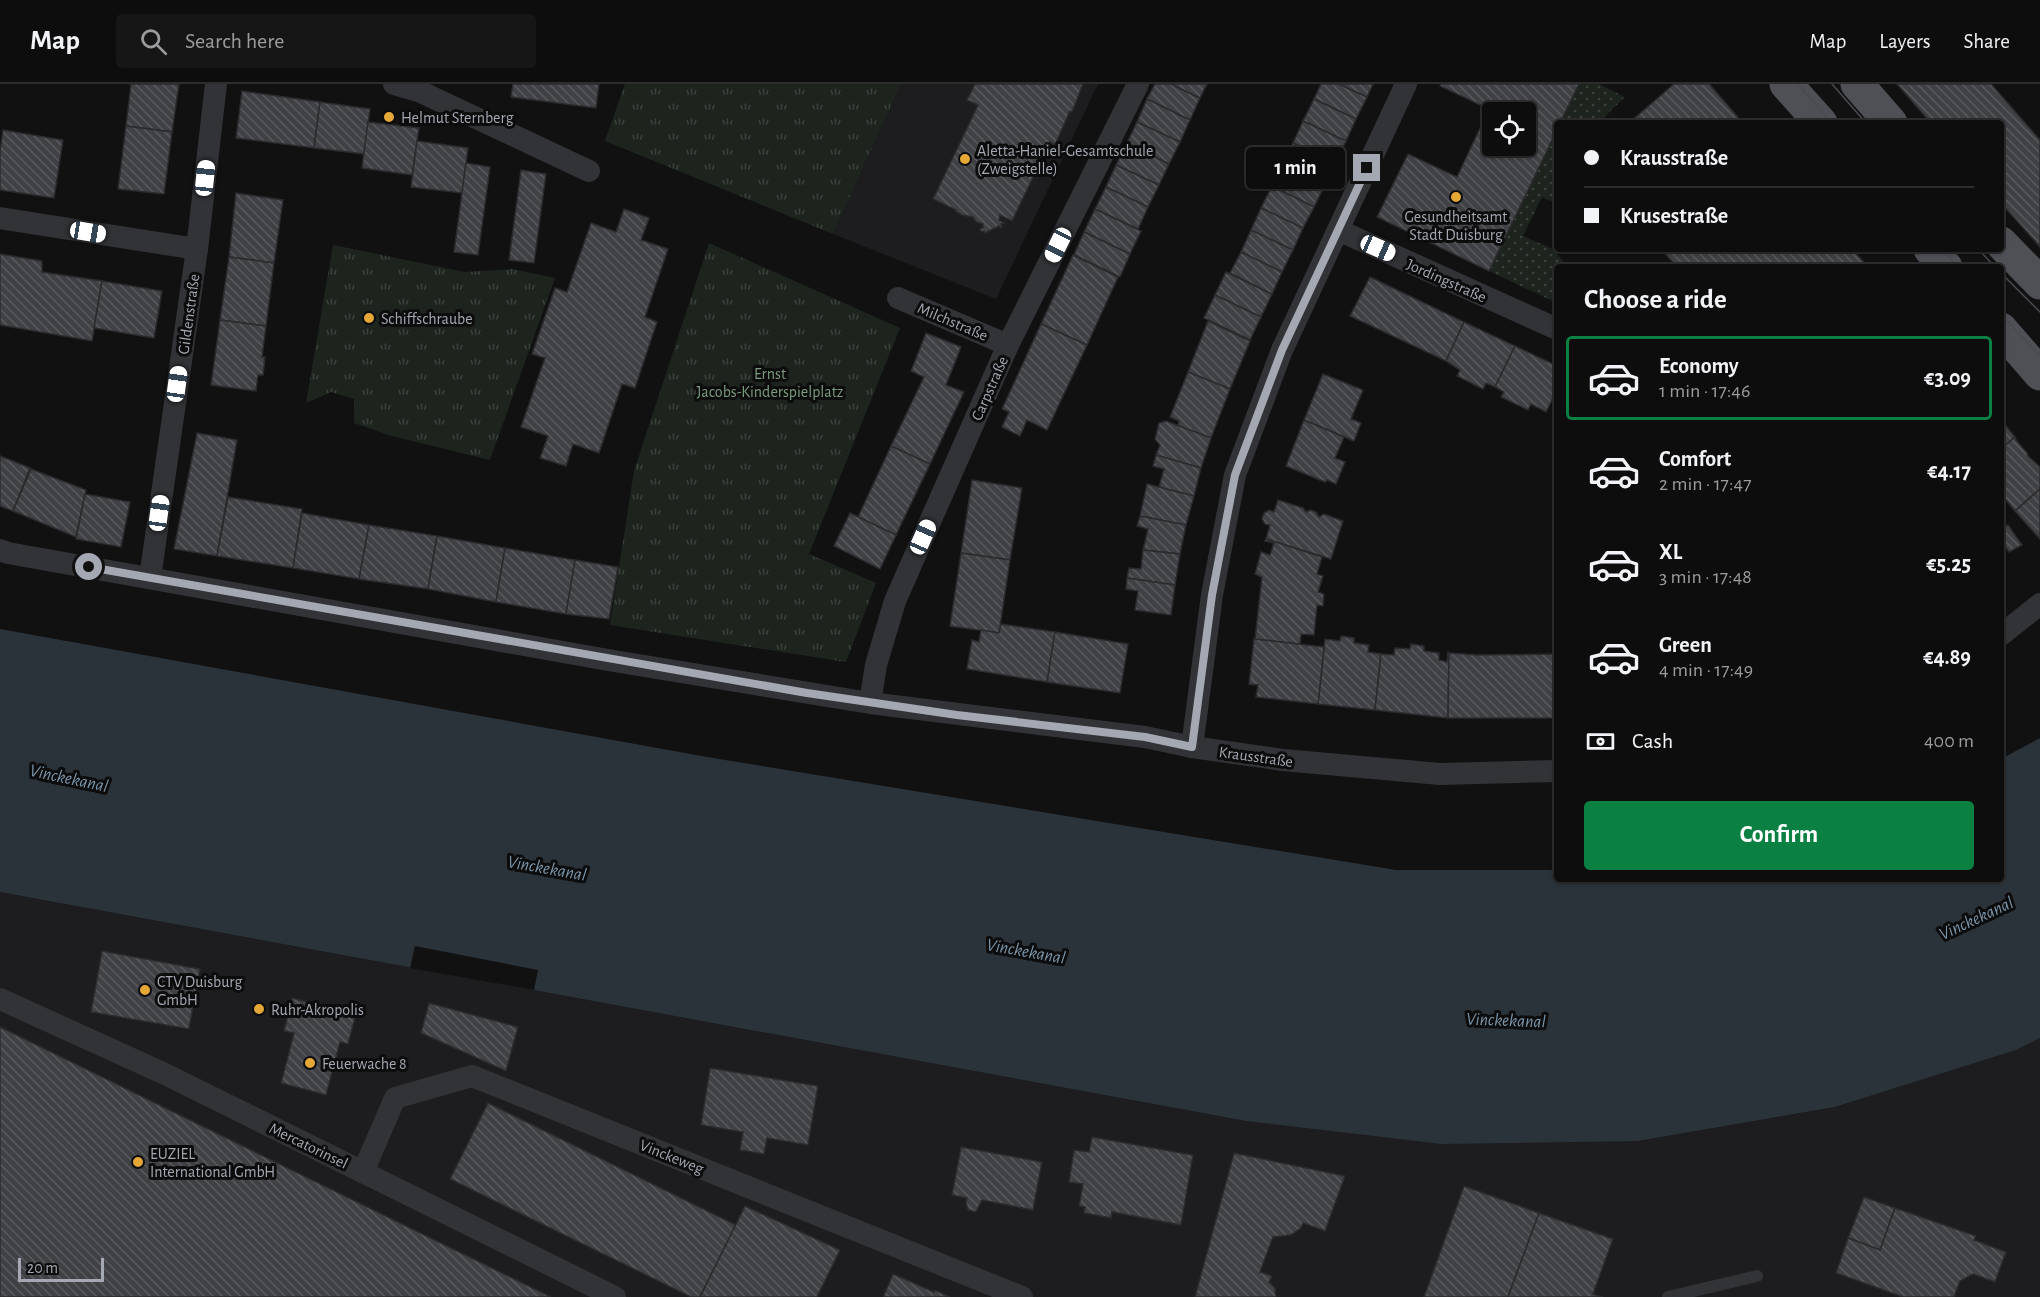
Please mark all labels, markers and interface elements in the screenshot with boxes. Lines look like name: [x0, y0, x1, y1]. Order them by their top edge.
search box: [116, 14, 536, 68]
icon: search: [137, 25, 170, 58]
text: Map: [30, 27, 80, 55]
text: Search here: [185, 30, 284, 52]
text: Map: [1810, 31, 1846, 52]
text: Layers: [1879, 31, 1930, 52]
text: Share: [1963, 31, 2010, 52]
map controls: [1482, 102, 1536, 156]
button: locate: [1482, 102, 1536, 156]
marker: Helmut Sternberg: [382, 110, 396, 124]
place label: Helmut Sternberg: [401, 110, 514, 126]
place label: Aletta-Haniel-Gesamtschule (Zweigstelle): [977, 143, 1153, 177]
callout: 1 min: [1247, 147, 1346, 189]
text: Krausstraße: [1620, 147, 1728, 169]
marker: Aletta-Haniel-Gesamtschule (Zweigstelle): [958, 152, 972, 166]
route end: [1353, 154, 1380, 181]
text: 1 min: [1274, 158, 1317, 178]
car: [194, 159, 216, 197]
marker: Gesundheitsamt Stadt Duisburg: [1449, 190, 1463, 204]
text: Krusestraße: [1620, 205, 1728, 227]
place label: Gesundheitsamt Stadt Duisburg: [1405, 209, 1507, 243]
car: [69, 220, 107, 244]
car: [1042, 225, 1074, 265]
car: [1358, 232, 1398, 264]
street label: Jordingstraße: [1404, 256, 1489, 306]
street label: Gildenstraße: [175, 273, 203, 355]
text: Choose a ride: [1584, 286, 1727, 313]
street label: Milchstraße: [915, 300, 990, 344]
marker: Schiffschraube: [362, 311, 376, 325]
place label: Schiffschraube: [381, 311, 473, 327]
icon: car: [1587, 351, 1641, 405]
street label: Carpstraße: [969, 354, 1011, 423]
text: Economy: [1659, 355, 1739, 377]
car: [166, 365, 188, 403]
park label: Ernst Jacobs-Kinderspielplatz: [697, 366, 844, 400]
text: €3.09: [1924, 367, 1971, 389]
text: 1 min · 17:46: [1659, 381, 1750, 401]
icon: car: [1587, 444, 1641, 498]
text: Comfort: [1659, 448, 1731, 470]
text: €4.17: [1927, 460, 1971, 482]
text: 2 min · 17:47: [1659, 474, 1752, 494]
car: [148, 494, 170, 532]
car: [907, 517, 939, 557]
icon: car: [1587, 537, 1641, 591]
text: XL: [1659, 541, 1682, 563]
route start: [75, 553, 102, 580]
text: €5.25: [1926, 553, 1971, 575]
text: 3 min · 17:48: [1659, 567, 1752, 587]
icon: car: [1587, 630, 1641, 684]
text: Green: [1659, 634, 1712, 656]
text: €4.89: [1923, 646, 1971, 668]
text: 4 min · 17:49: [1659, 660, 1753, 680]
icon: cash: [1584, 725, 1617, 758]
text: Cash: [1632, 730, 1673, 752]
text: 400 m: [1924, 731, 1974, 751]
street label: Krausstraße: [1218, 744, 1294, 770]
water label: Vinckekanal: [28, 762, 110, 796]
button: Confirm: [1584, 801, 1974, 870]
water label: Vinckekanal: [506, 853, 588, 885]
water label: Vinckekanal: [1936, 894, 2016, 944]
water label: Vinckekanal: [985, 936, 1067, 968]
place label: CTV Duisburg GmbH: [157, 974, 243, 1008]
marker: CTV Duisburg GmbH: [138, 983, 152, 997]
marker: Ruhr-Akropolis: [252, 1002, 266, 1016]
place label: Ruhr-Akropolis: [271, 1002, 364, 1018]
water label: Vinckekanal: [1466, 1011, 1546, 1031]
marker: Feuerwache 8: [303, 1056, 317, 1070]
place label: Feuerwache 8: [322, 1056, 407, 1072]
street label: Mercatorinsel: [267, 1120, 350, 1172]
street label: Vinckeweg: [637, 1137, 706, 1177]
place label: EUZIEL International GmbH: [150, 1146, 275, 1180]
marker: EUZIEL International GmbH: [131, 1155, 145, 1169]
scale bar: [18, 1255, 104, 1282]
text: 20 m: [27, 1260, 58, 1276]

